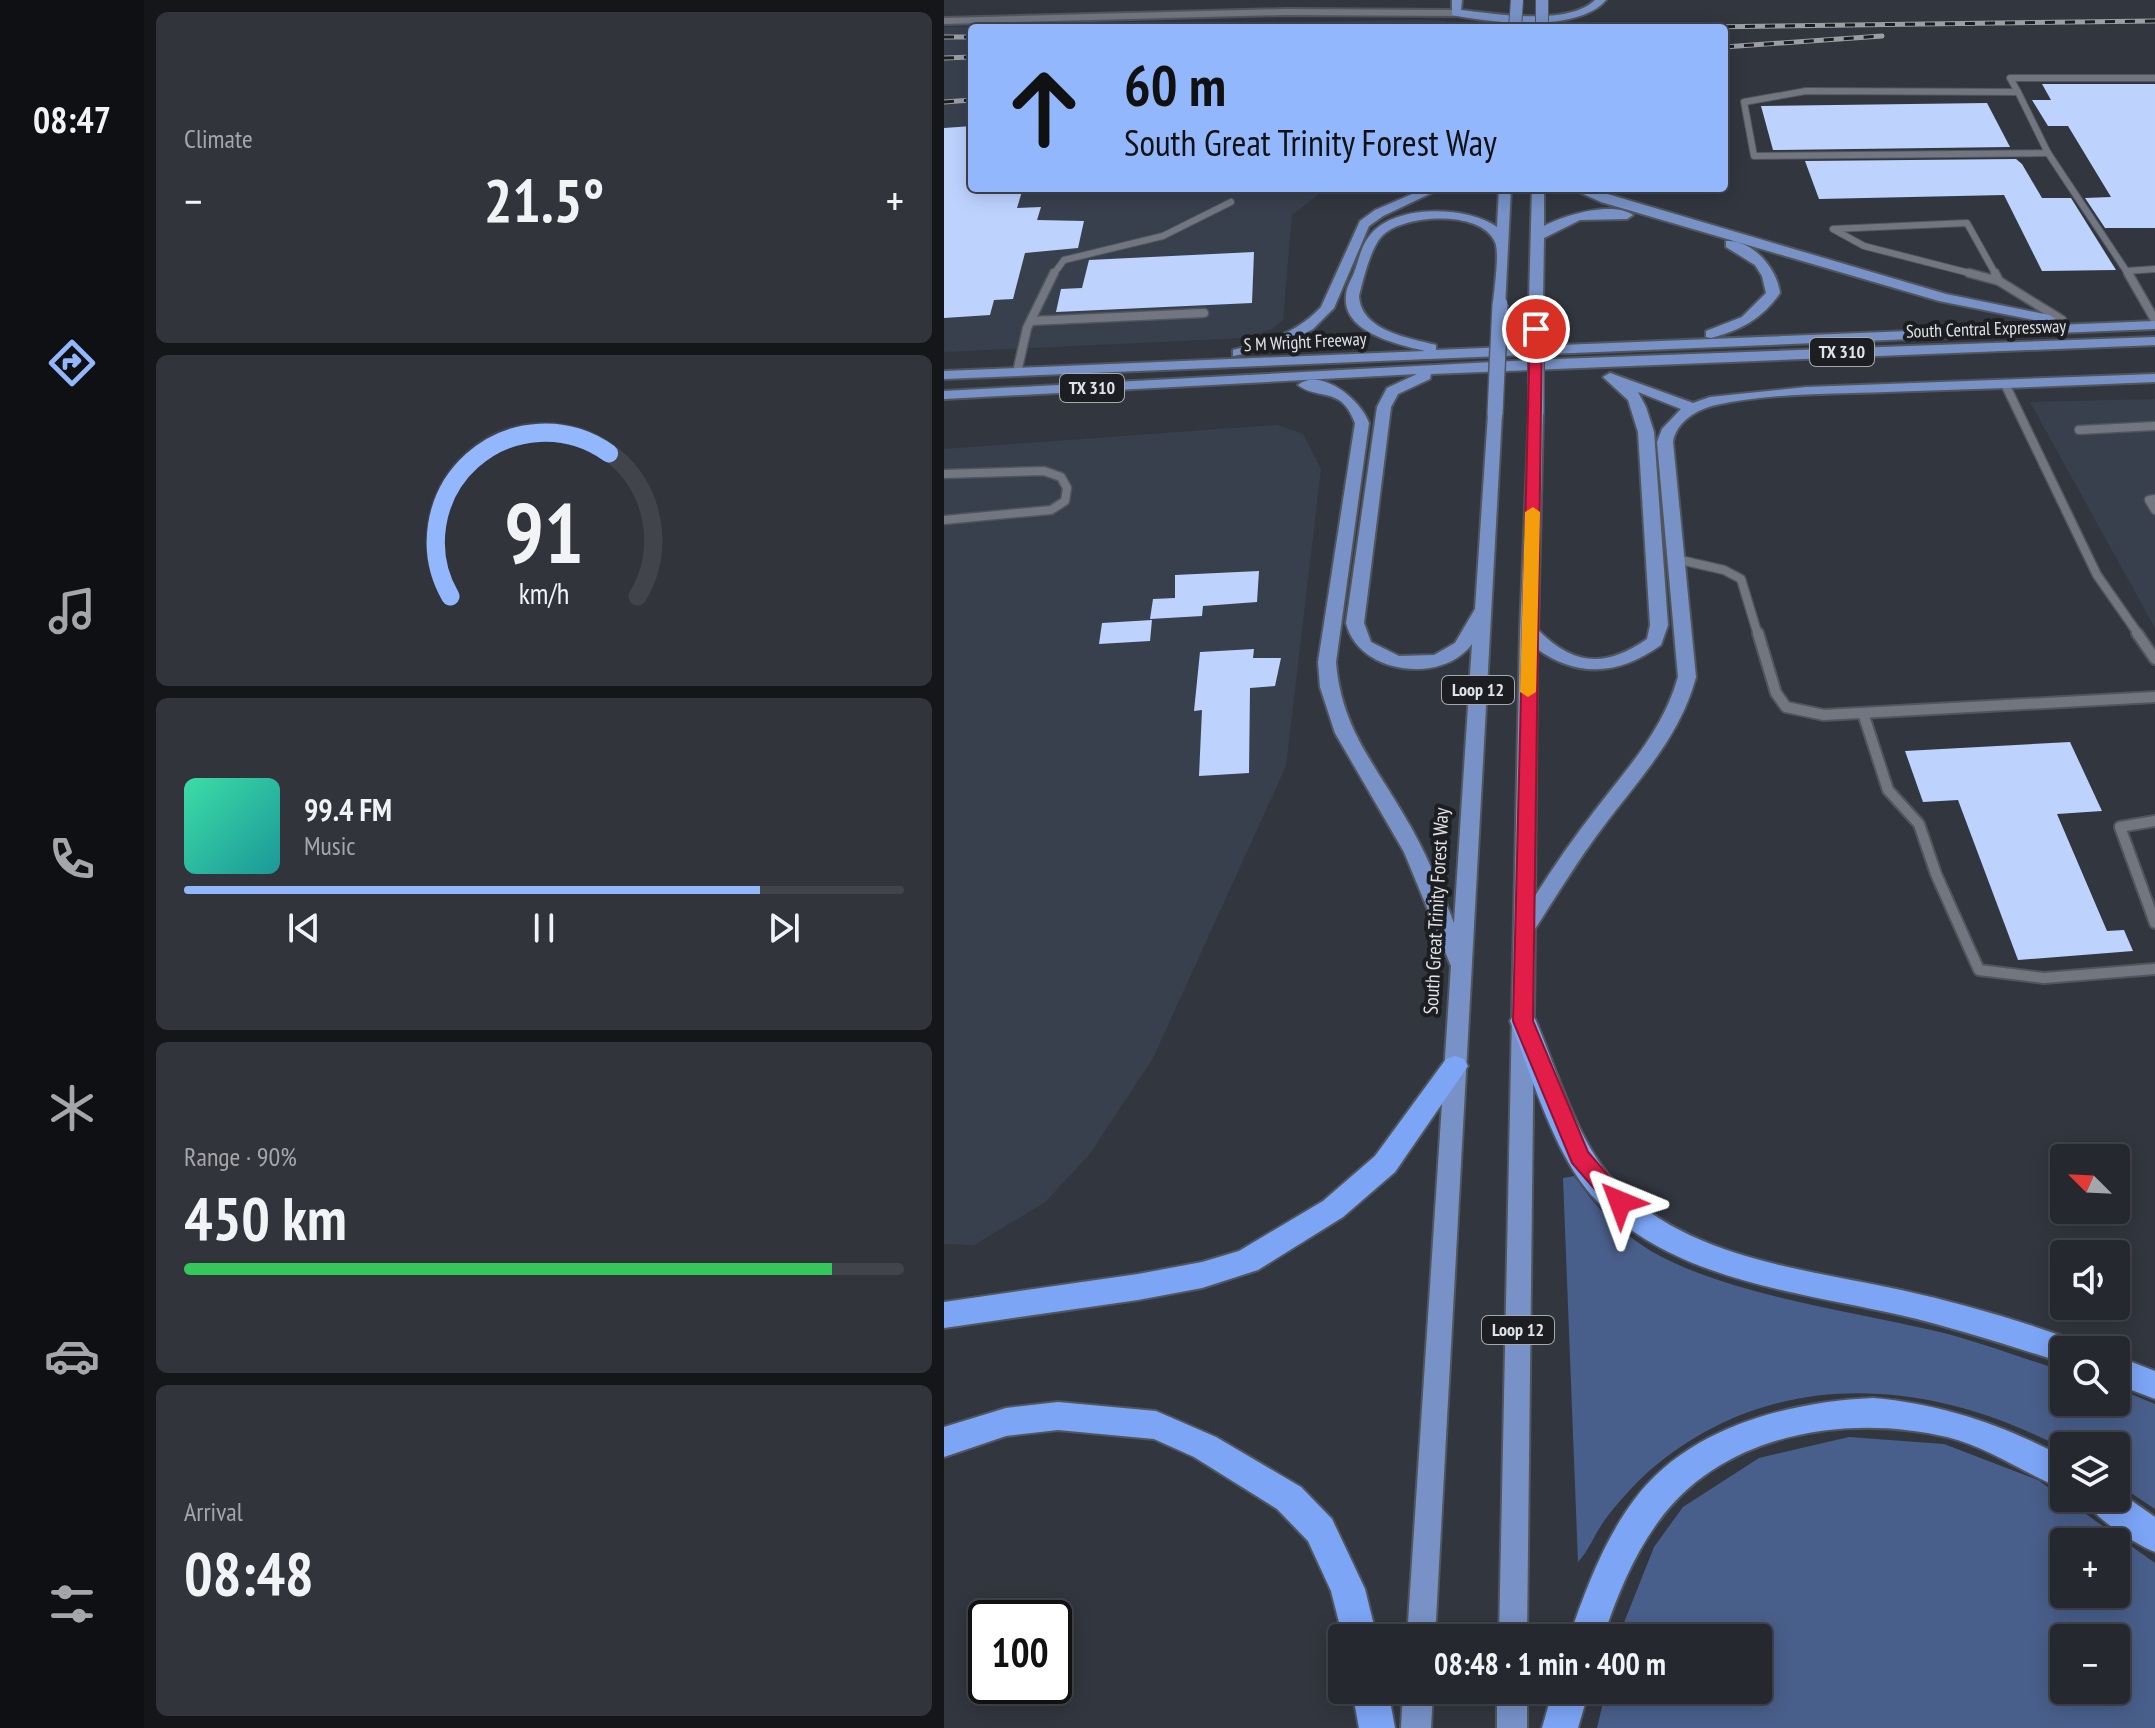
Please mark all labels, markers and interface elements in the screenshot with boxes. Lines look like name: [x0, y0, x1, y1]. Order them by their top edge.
text: 60 m: [1124, 49, 1226, 121]
icon: ahead: [992, 56, 1096, 160]
text: 08:47: [33, 96, 111, 143]
text: South Great Trinity Forest Way: [1124, 119, 1497, 166]
text: Climate: [184, 122, 253, 155]
text: 21.5°: [484, 161, 604, 239]
text: −: [184, 172, 202, 229]
text: +: [886, 172, 904, 229]
pin: [1502, 295, 1570, 363]
icon: arrive: [1514, 307, 1558, 351]
street label: South Central Expressway: [1906, 314, 2067, 343]
street label: S M Wright Freeway: [1243, 327, 1367, 356]
icon: directions: [44, 335, 100, 391]
road number: TX 310: [1810, 338, 1874, 366]
road number: TX 310: [1060, 374, 1124, 402]
text: 91: [504, 477, 584, 585]
text: km/h: [519, 575, 569, 612]
icon: music: [44, 583, 100, 639]
road number: Loop 12: [1442, 676, 1514, 704]
text: 99.4 FM: [304, 790, 392, 829]
street label: South Great Trinity Forest Way: [1418, 806, 1454, 1015]
text: Music: [304, 829, 356, 862]
icon: phone: [44, 831, 100, 887]
icon: previous: [282, 906, 326, 950]
icon: pause: [522, 906, 566, 950]
icon: next: [762, 906, 806, 950]
icon: climate: [44, 1080, 100, 1136]
text: Range · 90%: [184, 1140, 297, 1173]
north arrow: [2050, 1144, 2130, 1224]
map controls: [2050, 1144, 2130, 1704]
position arrow: [1578, 1160, 1662, 1244]
text: 450 km: [184, 1179, 347, 1257]
button: sound: [2050, 1240, 2130, 1320]
road number: Loop 12: [1482, 1316, 1554, 1344]
icon: car: [44, 1328, 100, 1384]
button: search: [2050, 1336, 2130, 1416]
button: layers: [2050, 1432, 2130, 1512]
text: Arrival: [184, 1495, 243, 1528]
button: +: [2050, 1528, 2130, 1608]
text: 08:48: [184, 1534, 314, 1612]
icon: filters: [44, 1576, 100, 1632]
speed limit sign: 100: [968, 1600, 1072, 1704]
button: −: [2050, 1624, 2130, 1704]
text: 08:48 · 1 min · 400 m: [1434, 1644, 1666, 1683]

